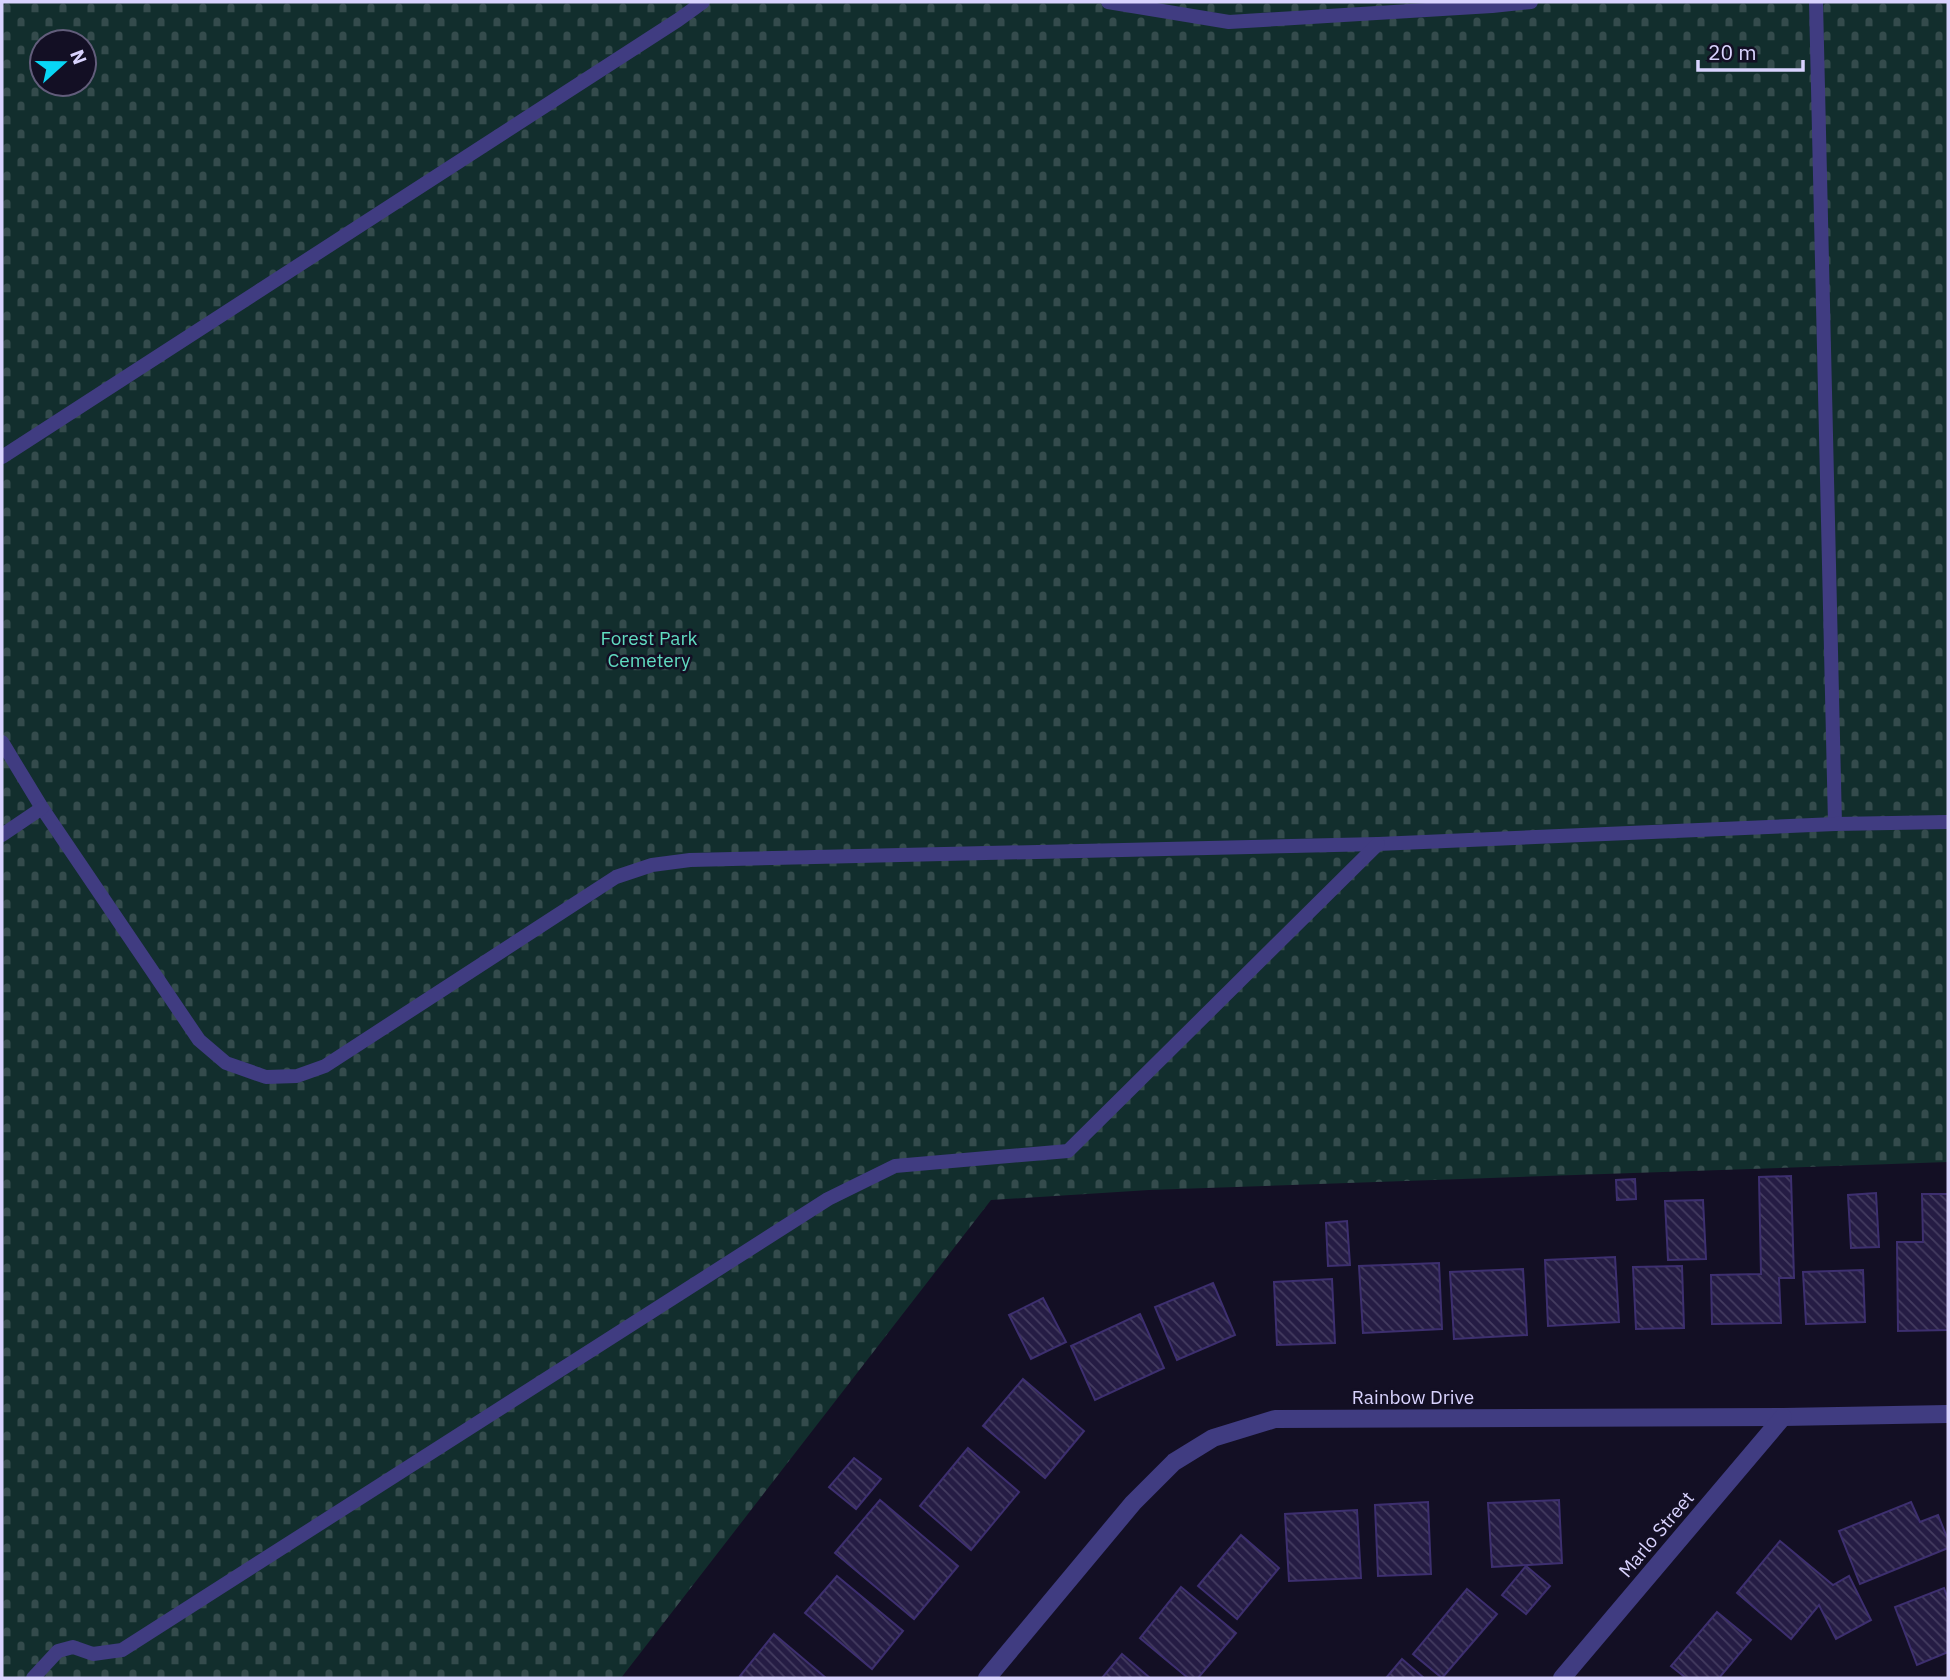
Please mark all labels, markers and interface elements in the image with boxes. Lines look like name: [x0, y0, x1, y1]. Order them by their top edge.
north arrow: [28, 28, 98, 98]
scale bar: [1698, 28, 1803, 72]
text: 20 m: [1708, 38, 1757, 66]
text: N: [65, 46, 93, 68]
park label: Forest Park Cemetery: [601, 626, 697, 672]
street label: Rainbow Drive: [1352, 1385, 1474, 1409]
street label: Marlo Street: [1613, 1486, 1699, 1582]

